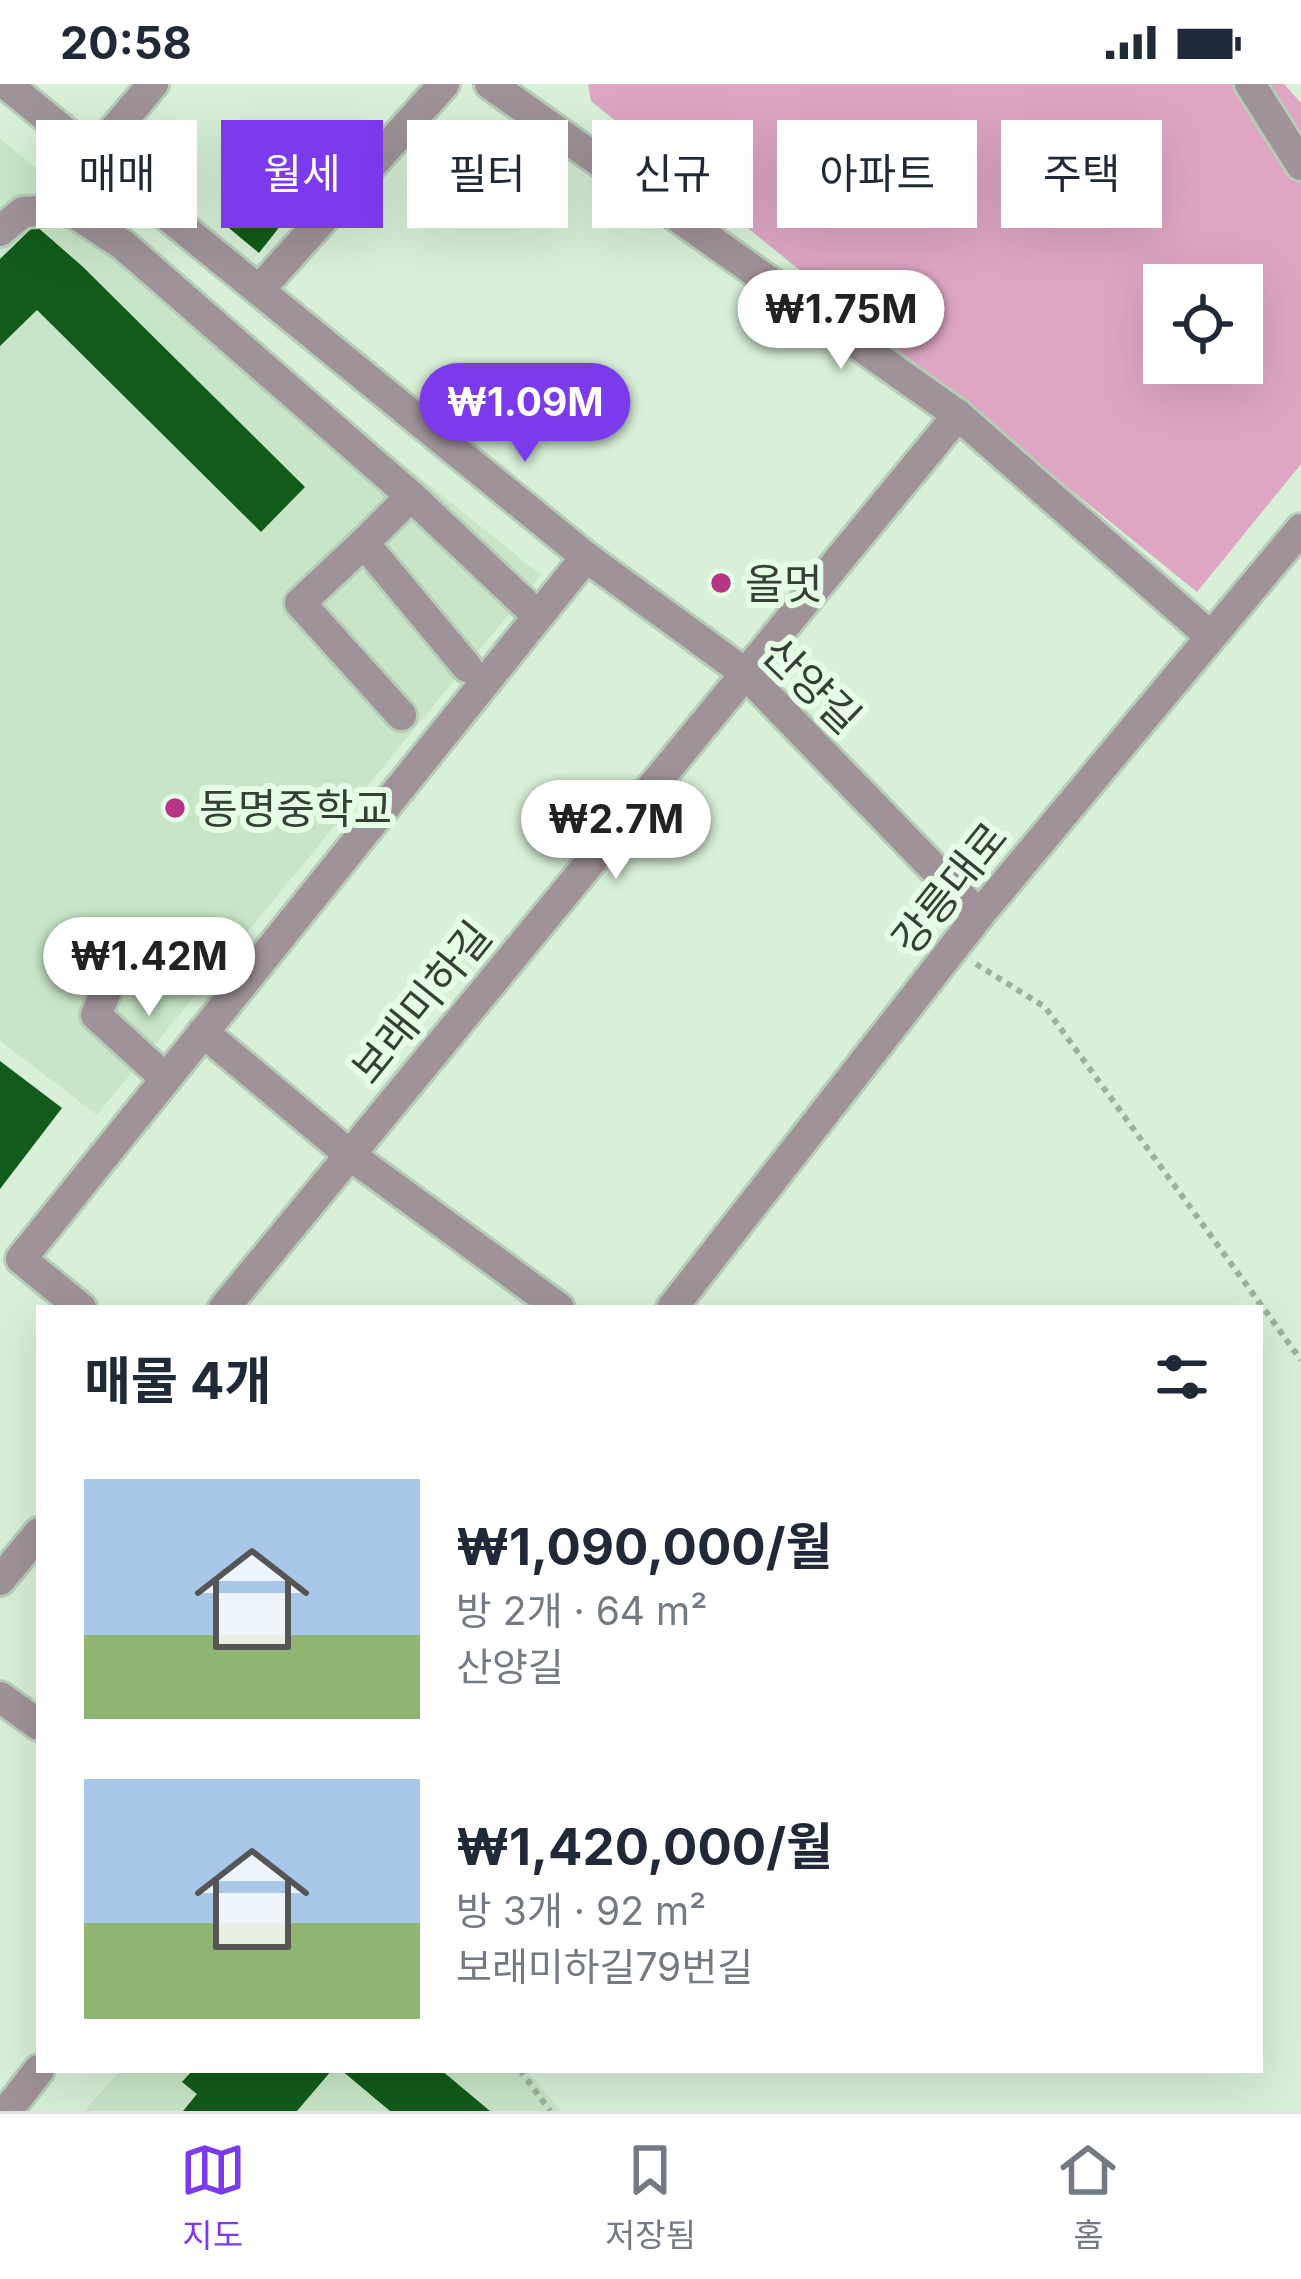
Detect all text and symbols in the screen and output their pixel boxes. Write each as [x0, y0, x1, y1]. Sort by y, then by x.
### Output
text: 20:58 [60, 15, 192, 70]
chip: 매매 [36, 120, 197, 228]
chip: 월세 [221, 120, 383, 228]
chip: 필터 [407, 120, 568, 228]
chip: 신규 [592, 120, 753, 228]
chip: 아파트 [777, 120, 977, 228]
chip: 주택 [1001, 120, 1162, 228]
map controls [1143, 264, 1263, 384]
button: locate [1143, 264, 1263, 384]
pin: ₩1.75M [743, 270, 939, 372]
text: ₩1.75M [765, 285, 917, 332]
pin: ₩1.09M [427, 363, 623, 465]
text: ₩1.09M [446, 378, 604, 425]
place label: 올멋 [745, 558, 822, 609]
marker: 올멋 [708, 570, 734, 596]
street label: 산양길 [753, 626, 871, 744]
pin: ₩2.7M [532, 780, 700, 882]
place label: 동명중학교 [199, 783, 392, 834]
marker: 동명중학교 [162, 795, 188, 821]
text: ₩2.7M [548, 795, 684, 842]
street label: 강릉대로 [881, 812, 1017, 964]
street label: 보래미하길 [340, 911, 502, 1093]
pin: ₩1.42M [51, 917, 247, 1019]
text: ₩1.42M [70, 932, 228, 979]
icon: filters [1149, 1344, 1215, 1410]
text: 매물 4개 [84, 1350, 271, 1411]
text: ₩1,090,000/월 [456, 1516, 832, 1577]
icon: home [180, 1527, 324, 1671]
text: 방 2개 · 64 m² [456, 1587, 707, 1634]
text: 산양길 [456, 1643, 564, 1690]
text: ₩1,420,000/월 [456, 1816, 833, 1877]
icon: home [180, 1827, 324, 1971]
text: 방 3개 · 92 m² [456, 1887, 706, 1934]
text: 보래미하길79번길 [456, 1943, 753, 1990]
tab: 지도 [180, 2137, 246, 2257]
tab: 저장됨 [605, 2137, 696, 2257]
tab: 홈 [1055, 2137, 1121, 2257]

